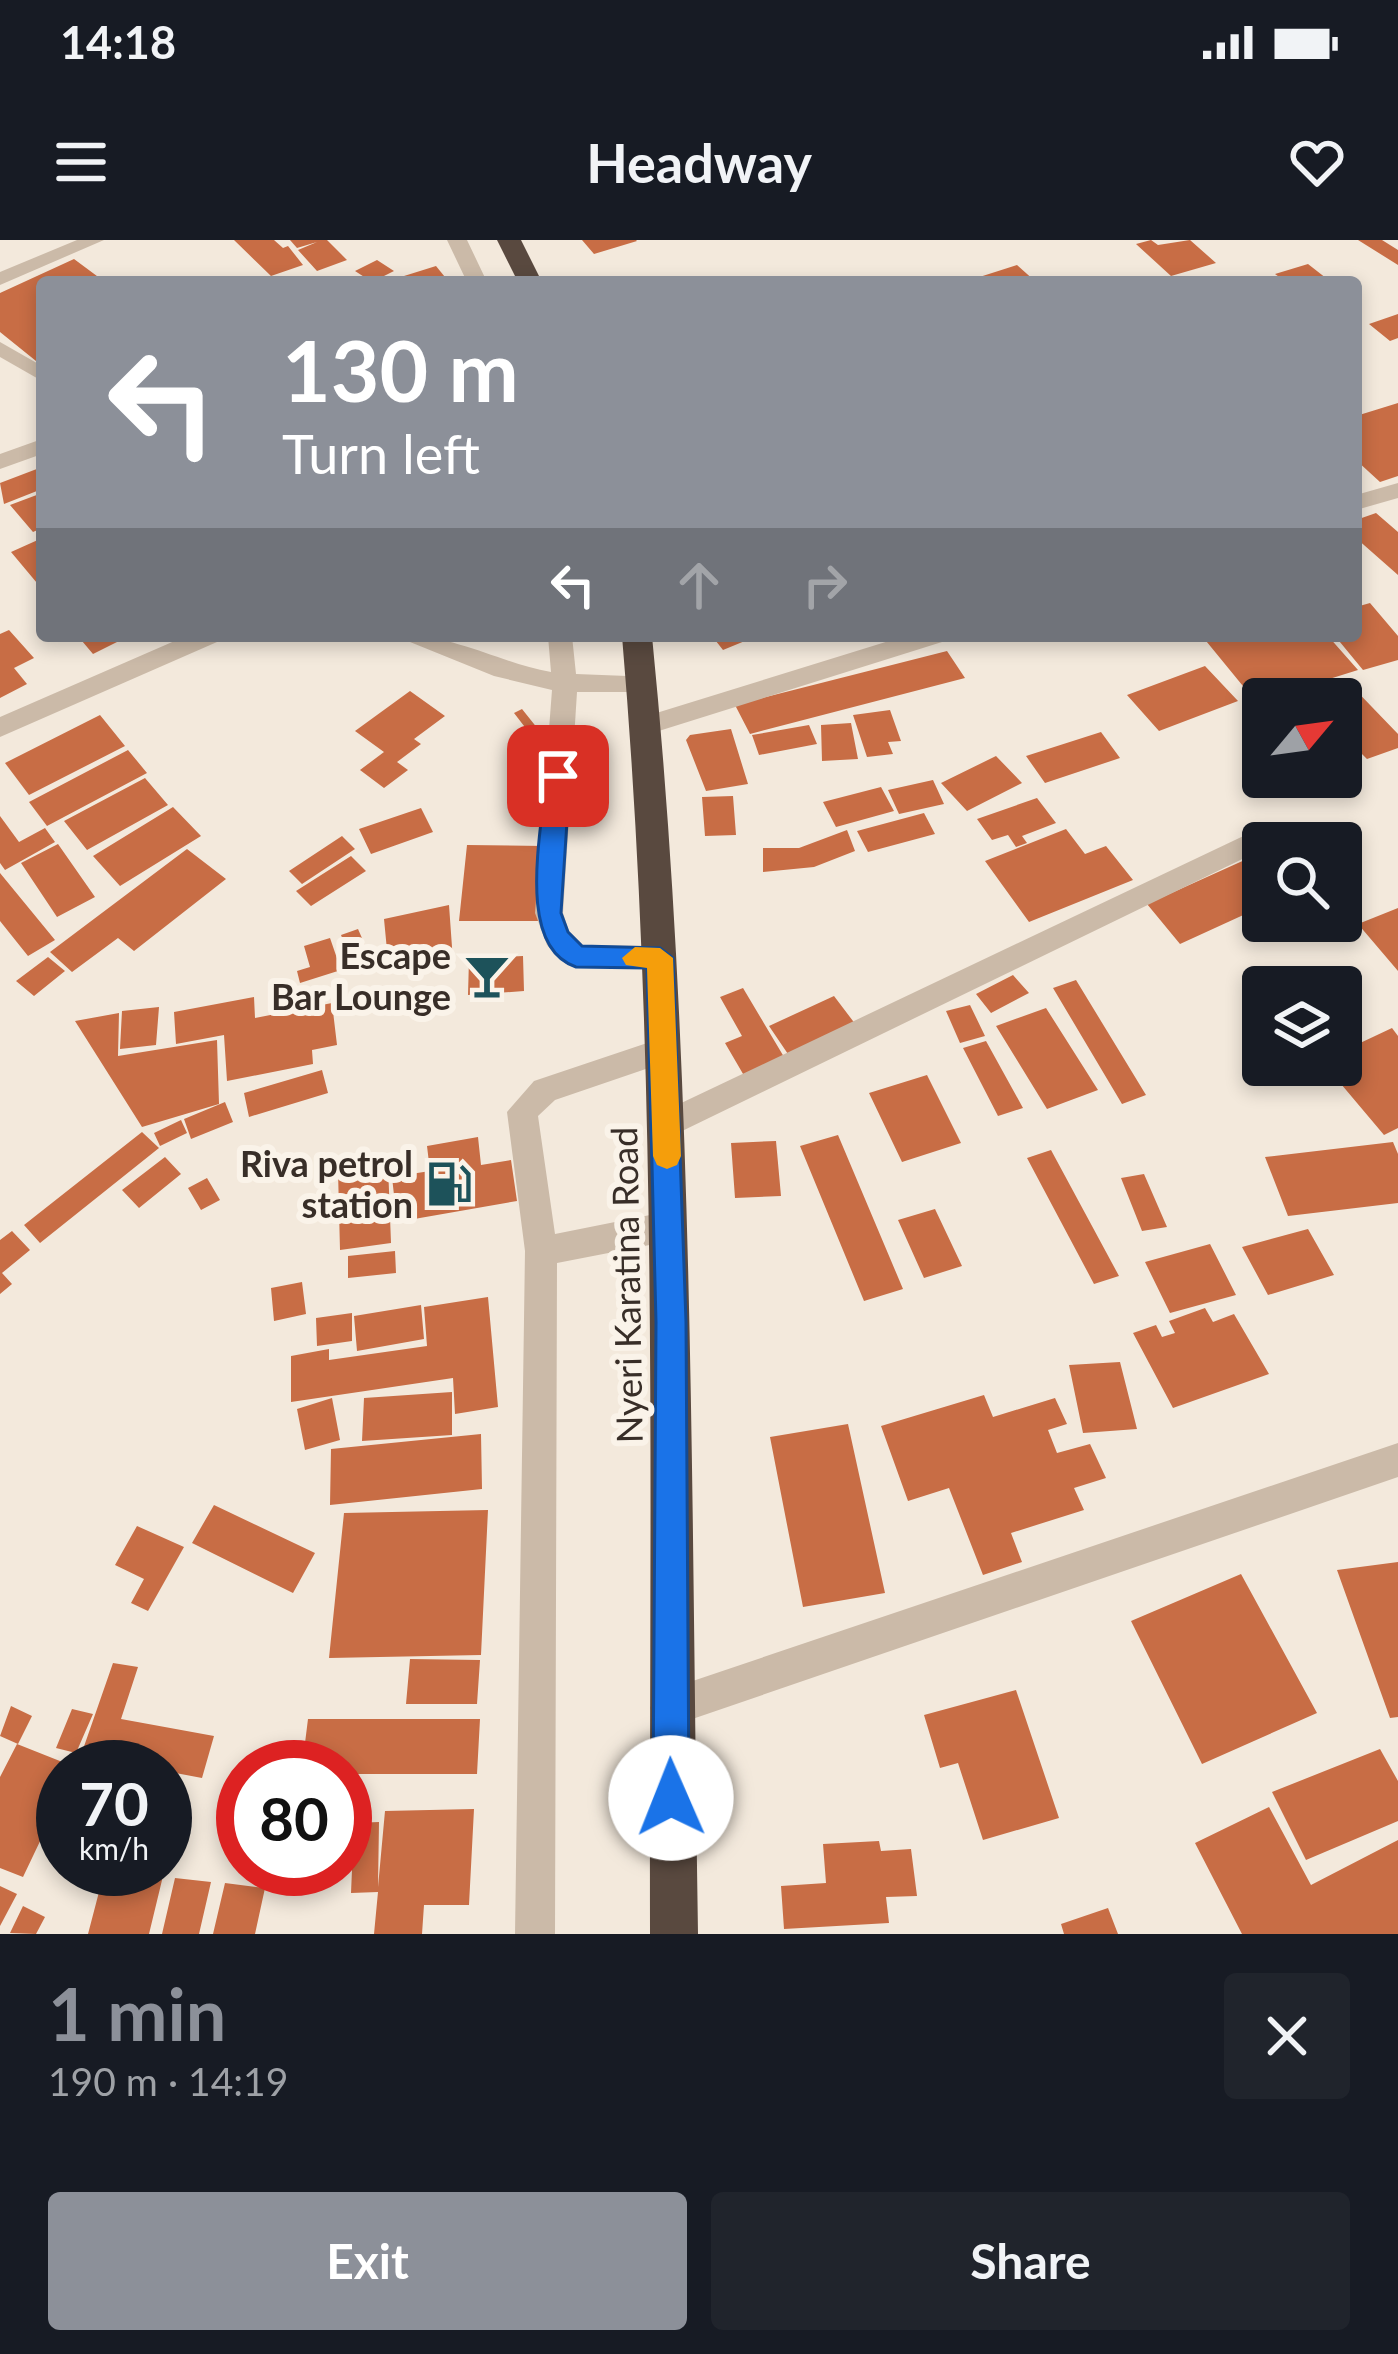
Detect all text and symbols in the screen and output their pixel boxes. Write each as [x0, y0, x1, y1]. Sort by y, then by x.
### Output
text: 14:18 [60, 15, 176, 69]
icon: menu [48, 129, 114, 195]
icon: heart [1284, 129, 1350, 195]
text: Headway [586, 130, 812, 195]
text: 130 m [282, 319, 519, 420]
icon: left [84, 324, 240, 480]
text: Turn left [282, 421, 480, 486]
icon: left [540, 552, 606, 618]
icon: ahead [666, 552, 732, 618]
icon: right [792, 552, 858, 618]
north arrow [1242, 678, 1362, 798]
map controls [1242, 678, 1362, 1086]
pin [507, 725, 609, 827]
icon: arrive [525, 743, 591, 809]
button: search [1242, 822, 1362, 942]
place label: Escape Bar Lounge [271, 933, 451, 1018]
bar icon: Escape Bar Lounge [462, 951, 512, 1001]
button: layers [1242, 966, 1362, 1086]
street label: Nyeri Karatina Road [601, 1126, 651, 1444]
place label: Riva petrol station [240, 1141, 413, 1226]
fuel station icon: Riva petrol station [424, 1159, 474, 1209]
position arrow [608, 1735, 734, 1861]
speed limit sign: 80 [216, 1740, 372, 1896]
text: 70 [79, 1767, 149, 1839]
text: km/h [79, 1830, 149, 1866]
text: 1 min [48, 1970, 226, 2056]
button: close [1224, 1973, 1350, 2099]
text: 190 m · 14:19 [48, 2058, 288, 2104]
button: Exit [48, 2192, 687, 2330]
button: Share [711, 2192, 1350, 2330]

